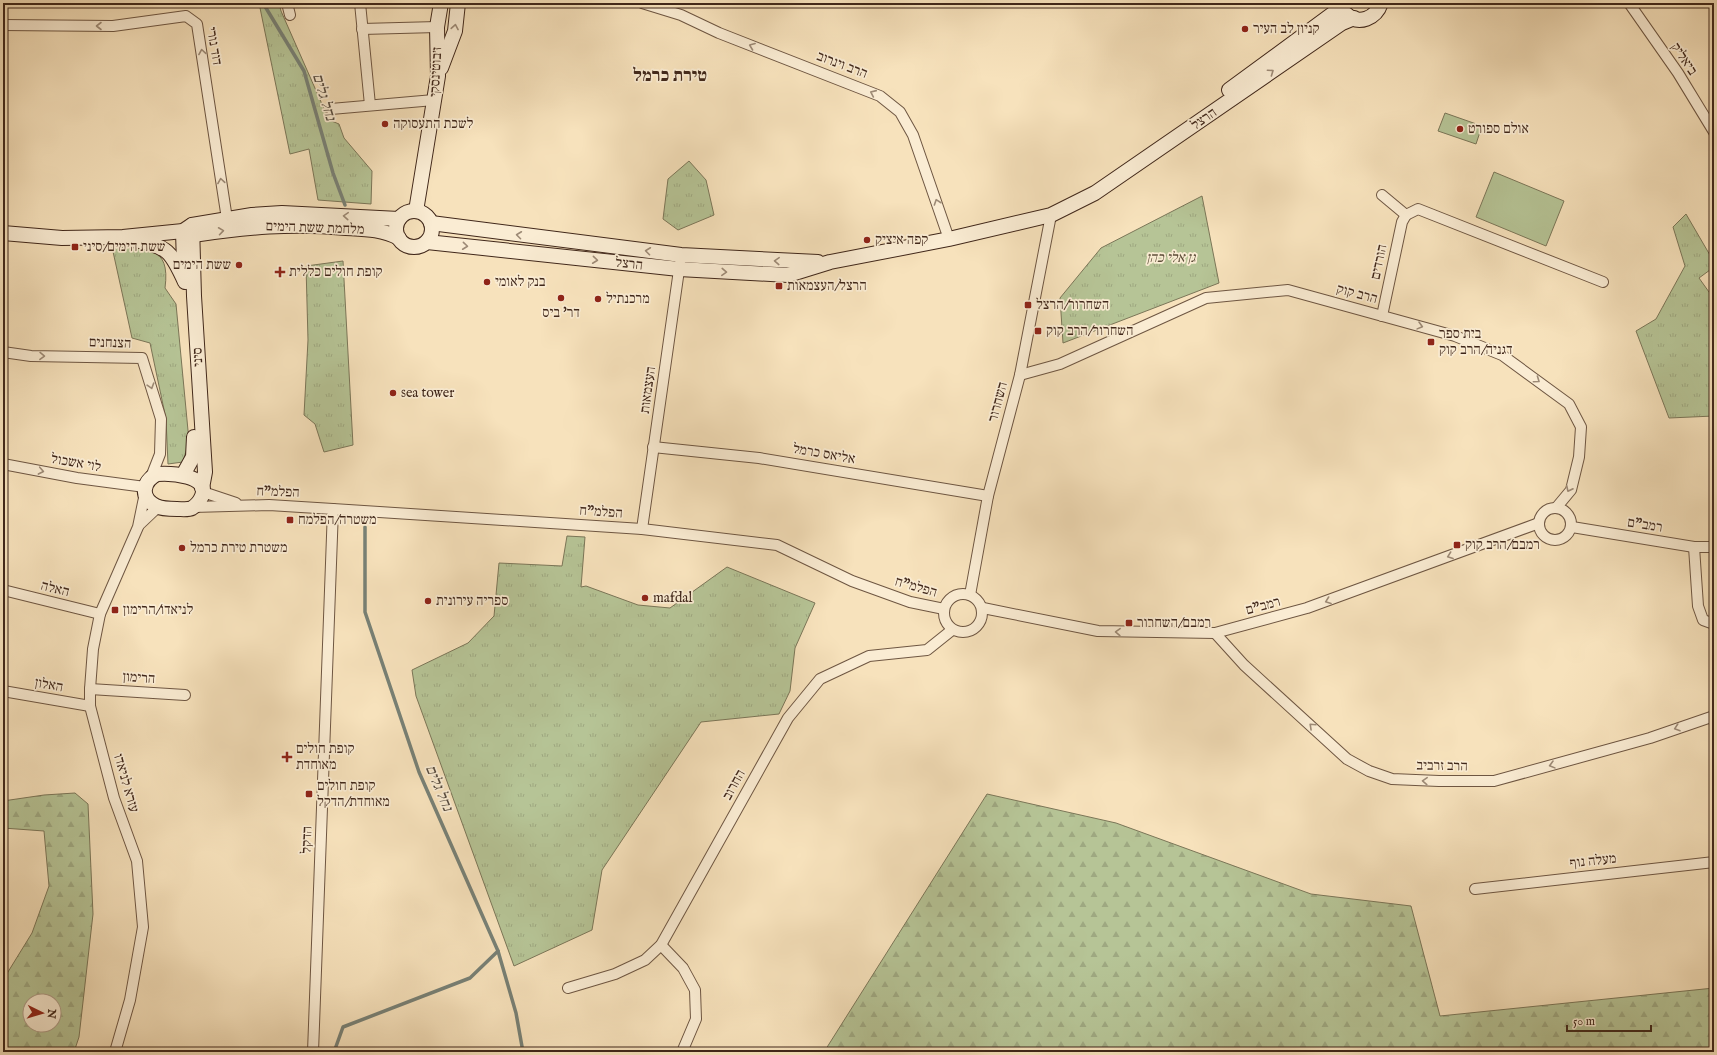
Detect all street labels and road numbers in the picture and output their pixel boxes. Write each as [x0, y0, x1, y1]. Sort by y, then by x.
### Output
street label: דוד נורי [202, 25, 226, 67]
street label: ביאליק [1667, 39, 1702, 79]
street label: ז׳בוטינסקי [426, 46, 446, 98]
street label: הרב וינרוב [814, 47, 870, 83]
street label: הרצל [1188, 104, 1220, 134]
street label: מלחמת ששת הימים [265, 217, 365, 239]
street label: הורדים [1366, 243, 1392, 281]
street label: הרצל [614, 254, 644, 274]
street label: הרב קוק [1334, 280, 1380, 308]
street label: הצנחנים [88, 333, 132, 353]
street label: סיני [189, 347, 207, 367]
street label: העצמאות [636, 365, 660, 415]
street label: השחרור [984, 380, 1012, 424]
street label: אליאס כרמל [791, 440, 857, 468]
street label: לוי אשכול [49, 450, 103, 476]
street label: הפלמ"ח [256, 482, 300, 502]
street label: הפלמ"ח [579, 502, 623, 522]
street label: רמב"ם [1626, 513, 1664, 537]
street label: הפלמ"ח [893, 572, 939, 602]
street label: האלה [39, 577, 71, 601]
street label: רמב"ם [1244, 593, 1282, 619]
street label: הרימון [122, 668, 156, 688]
street label: האלון [33, 674, 65, 696]
street label: עזרא לניאדו [109, 752, 143, 815]
street label: הרב זרביב [1416, 757, 1468, 775]
street label: החרוב [718, 766, 750, 804]
street label: הדקל [298, 826, 316, 854]
street label: מעלה נוף [1569, 850, 1617, 872]

